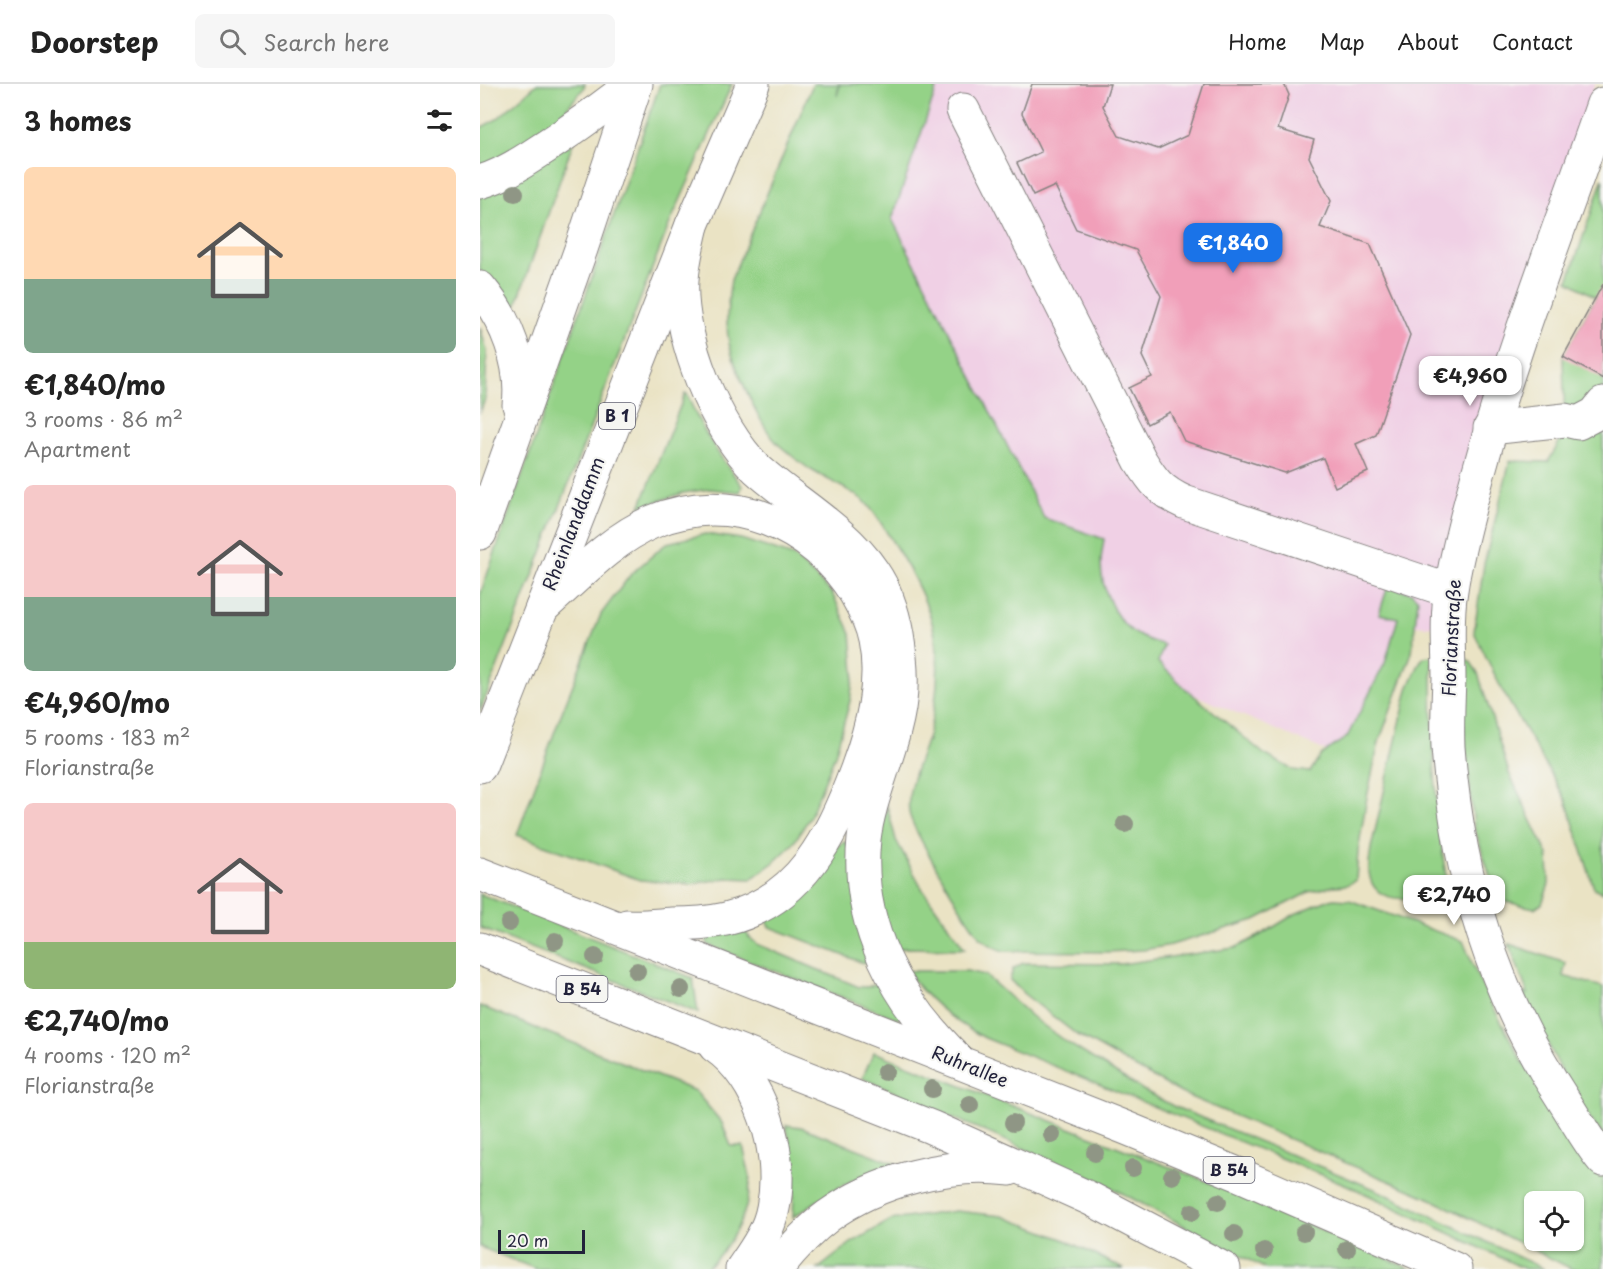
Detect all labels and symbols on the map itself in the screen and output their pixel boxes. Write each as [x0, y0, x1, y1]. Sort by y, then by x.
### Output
pin: €1,840 [1184, 223, 1282, 274]
pin: €4,960 [1421, 356, 1519, 407]
road number: B 1 [599, 403, 635, 429]
street label: Rheinlanddamm [535, 453, 610, 594]
street label: Florianstraße [1434, 579, 1467, 697]
pin: €2,740 [1405, 875, 1503, 926]
road number: B 54 [556, 976, 608, 1002]
street label: Ruhrallee [928, 1038, 1013, 1093]
road number: B 54 [1204, 1157, 1254, 1183]
scale bar [498, 1227, 585, 1254]

